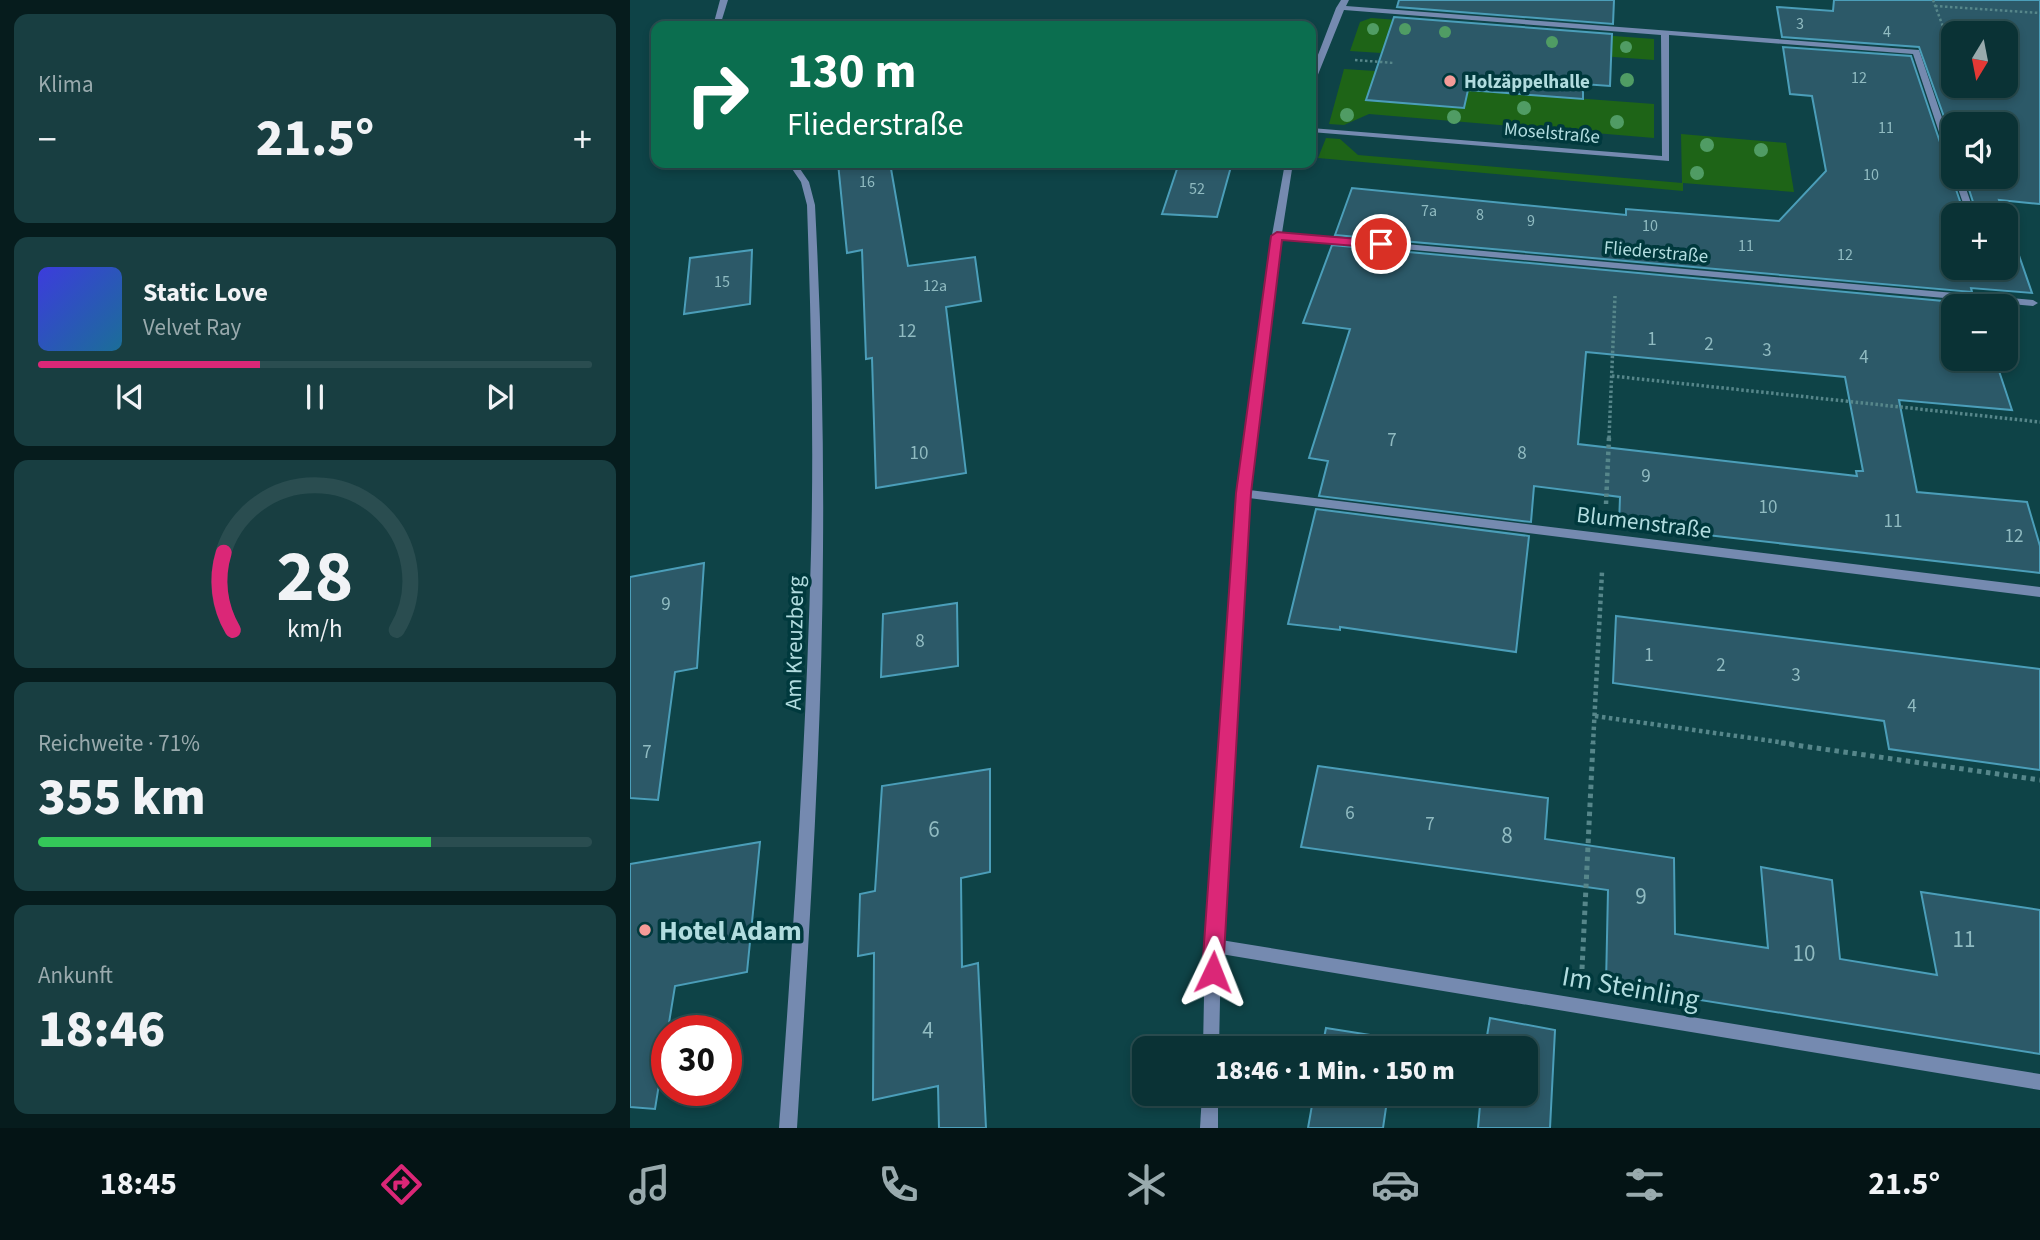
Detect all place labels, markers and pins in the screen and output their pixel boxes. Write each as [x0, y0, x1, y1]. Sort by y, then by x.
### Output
place label: Holzäppelhalle [1464, 69, 1590, 96]
marker: Holzäppelhalle [1442, 73, 1458, 89]
pin [1351, 214, 1411, 274]
place label: Hotel Adam [659, 911, 802, 951]
marker: Hotel Adam [637, 922, 653, 938]

